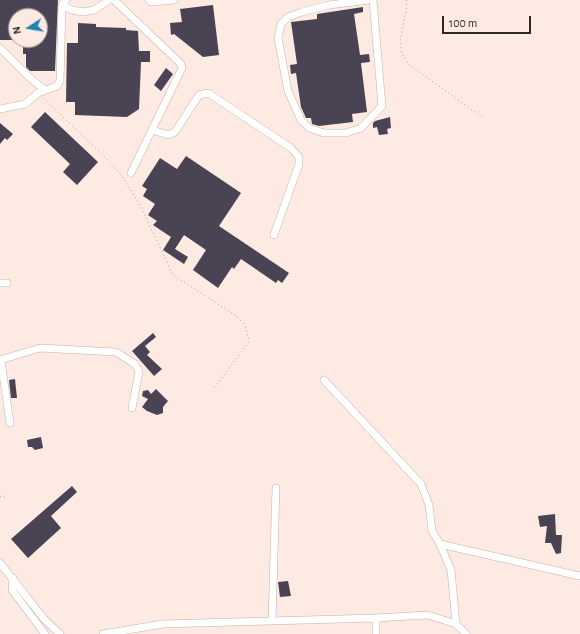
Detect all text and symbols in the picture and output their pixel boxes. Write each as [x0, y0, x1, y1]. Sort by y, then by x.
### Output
north arrow [8, 8, 48, 48]
scale bar [444, 8, 533, 34]
text: 100 m [449, 17, 477, 29]
text: N [11, 26, 23, 35]

